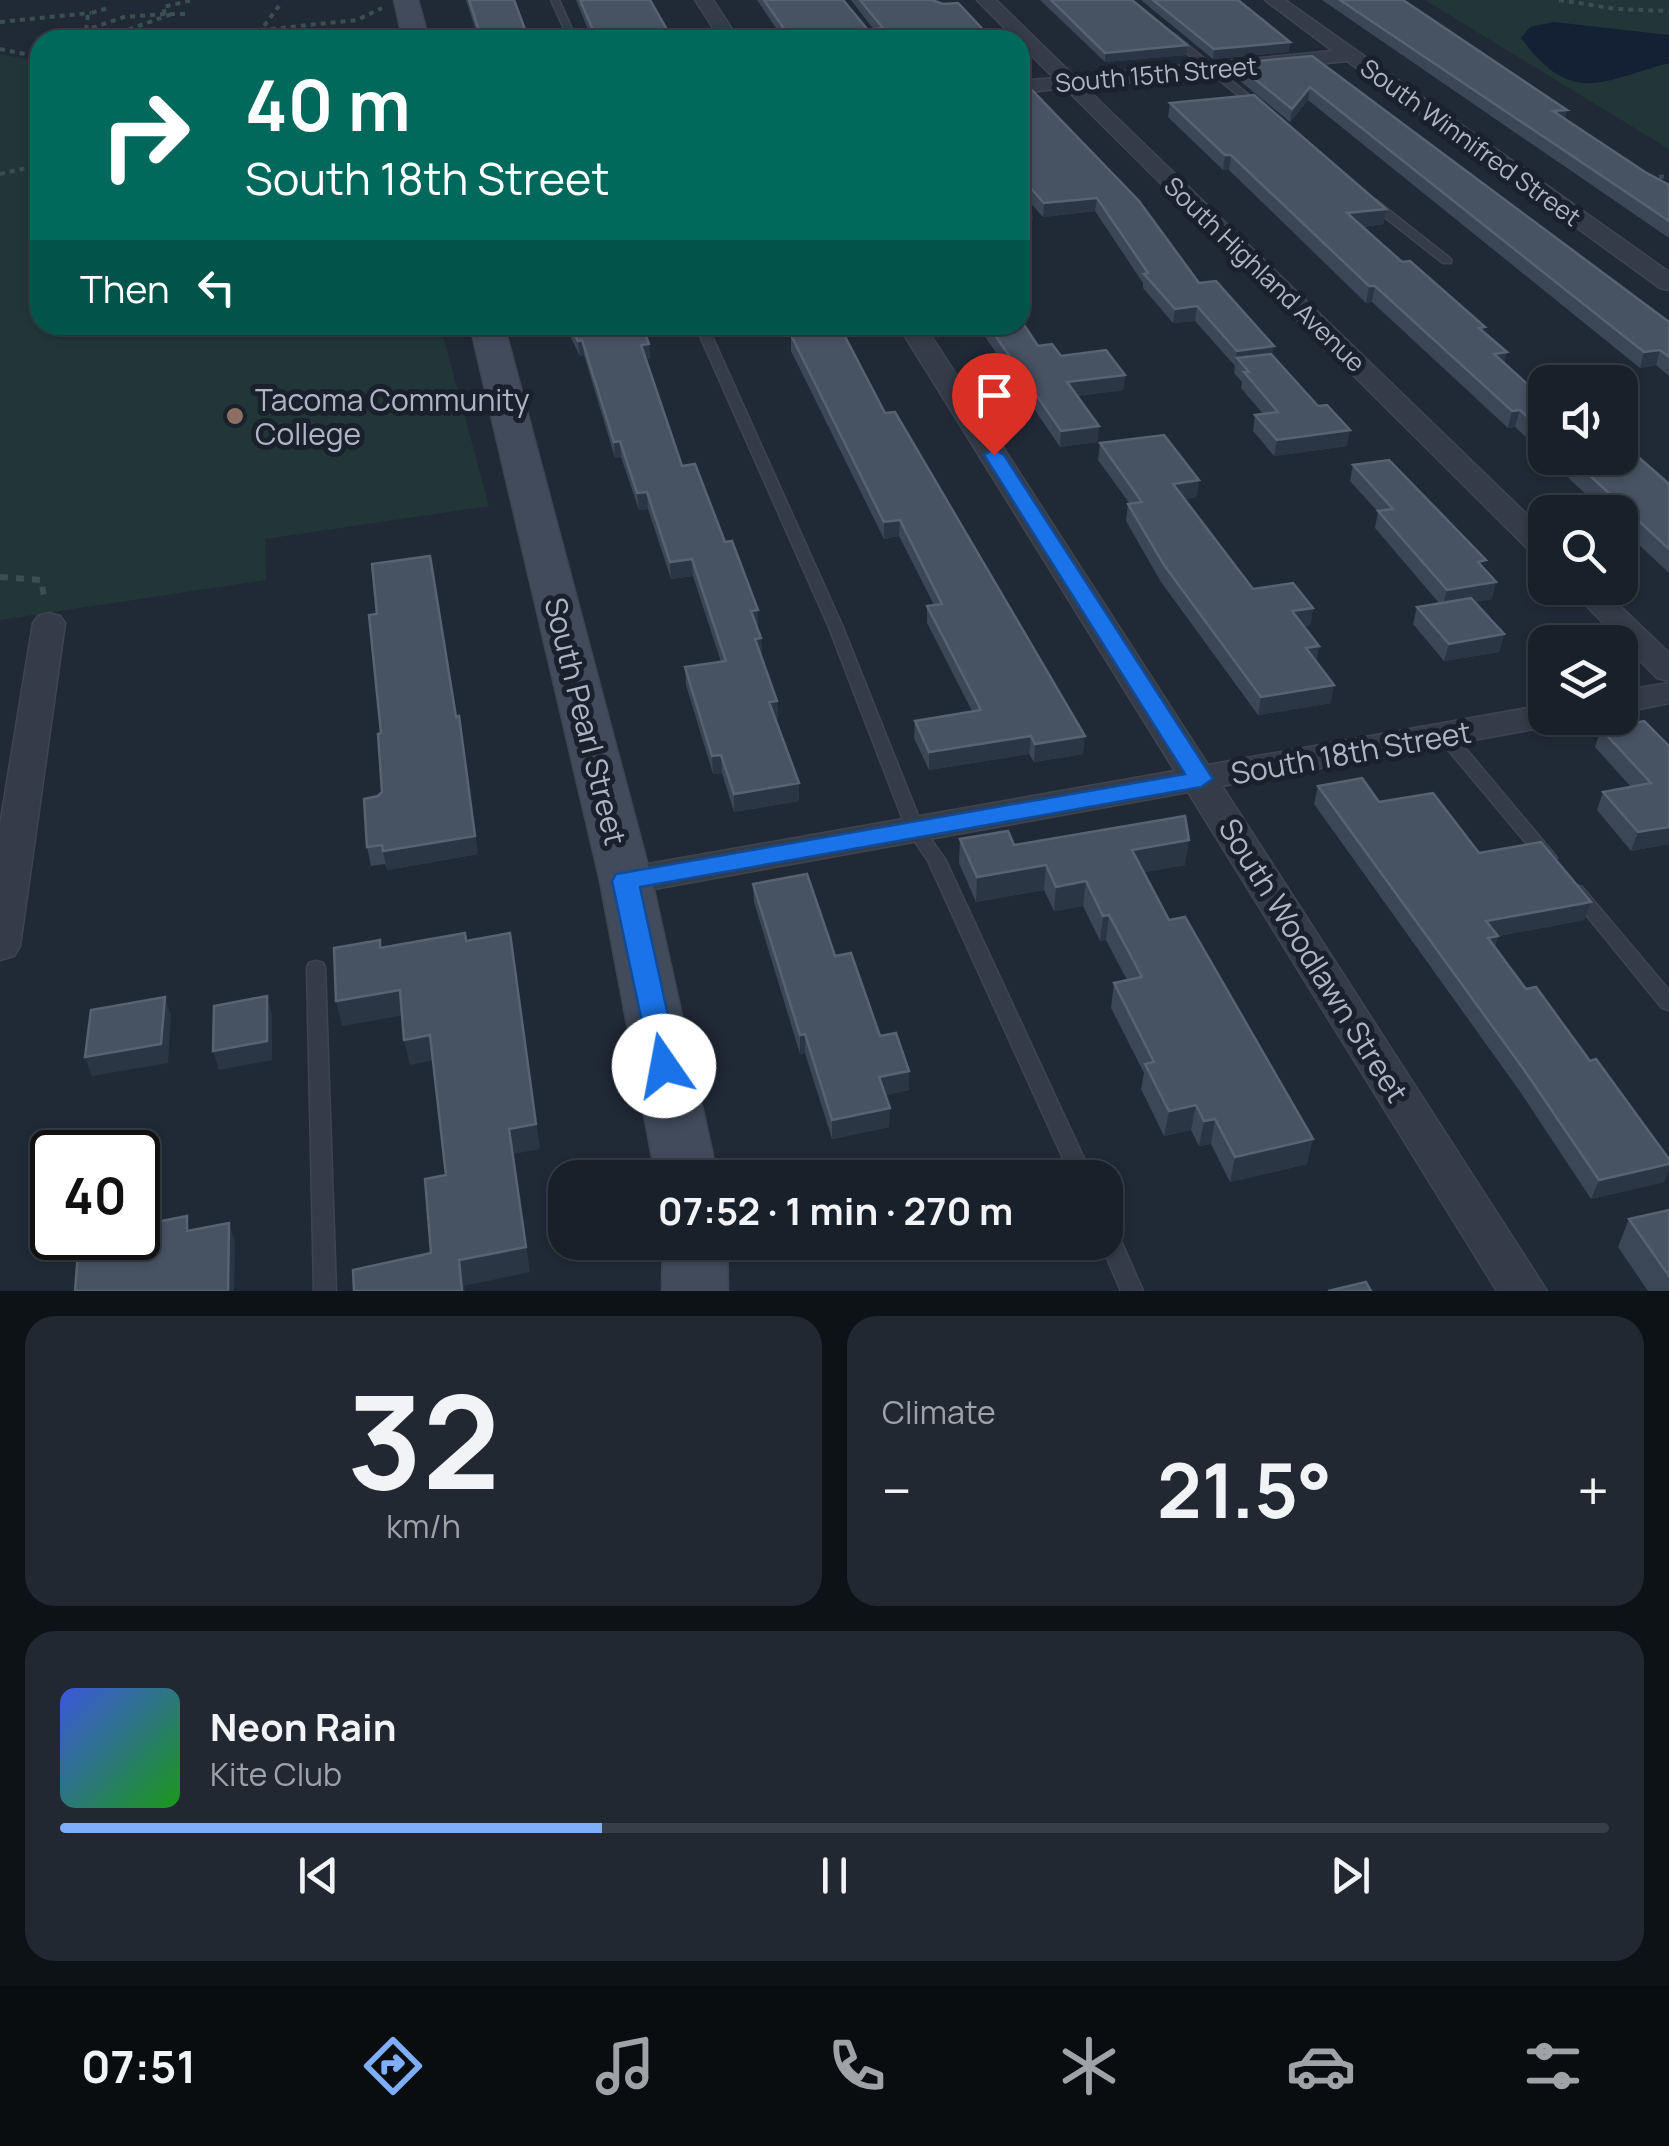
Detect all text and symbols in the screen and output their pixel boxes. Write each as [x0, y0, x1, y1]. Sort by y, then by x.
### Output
street label: South 15th Street [1054, 48, 1258, 100]
street label: South Winnifred Street [1354, 50, 1588, 234]
text: 40 m [245, 56, 411, 152]
icon: right [80, 70, 210, 200]
text: South 18th Street [245, 147, 609, 209]
street label: South Highland Avenue [1157, 169, 1373, 379]
icon: left [189, 260, 244, 315]
text: Then [80, 262, 169, 314]
pin [952, 353, 1037, 456]
map controls [1528, 365, 1638, 735]
button: sound [1528, 365, 1638, 475]
icon: arrive [967, 368, 1022, 423]
place label: Tacoma Community College [255, 379, 530, 454]
marker: Tacoma Community College [224, 405, 246, 427]
button: search [1528, 495, 1638, 605]
street label: South Pearl Street [535, 593, 637, 849]
button: layers [1528, 625, 1638, 735]
street label: South 18th Street [1228, 711, 1474, 793]
street label: South Woodlawn Street [1210, 810, 1418, 1110]
position arrow [612, 1014, 716, 1118]
speed limit sign: 40 [30, 1130, 160, 1260]
text: 07:52 · 1 min · 270 m [658, 1184, 1013, 1236]
text: 32 [347, 1350, 500, 1528]
text: Climate [882, 1390, 996, 1434]
text: 21.5° [1157, 1438, 1332, 1541]
text: − [882, 1452, 912, 1528]
text: + [1577, 1452, 1609, 1528]
text: km/h [386, 1504, 461, 1548]
text: Neon Rain [210, 1700, 396, 1752]
text: Kite Club [210, 1752, 342, 1796]
icon: previous [291, 1848, 346, 1903]
icon: pause [807, 1848, 862, 1903]
icon: next [1323, 1848, 1378, 1903]
icon: directions [358, 2031, 428, 2101]
icon: music [590, 2031, 660, 2101]
icon: phone [822, 2031, 892, 2101]
icon: climate [1054, 2031, 1124, 2101]
icon: car [1286, 2031, 1356, 2101]
icon: filters [1518, 2031, 1588, 2101]
text: 07:51 [81, 2035, 196, 2097]

